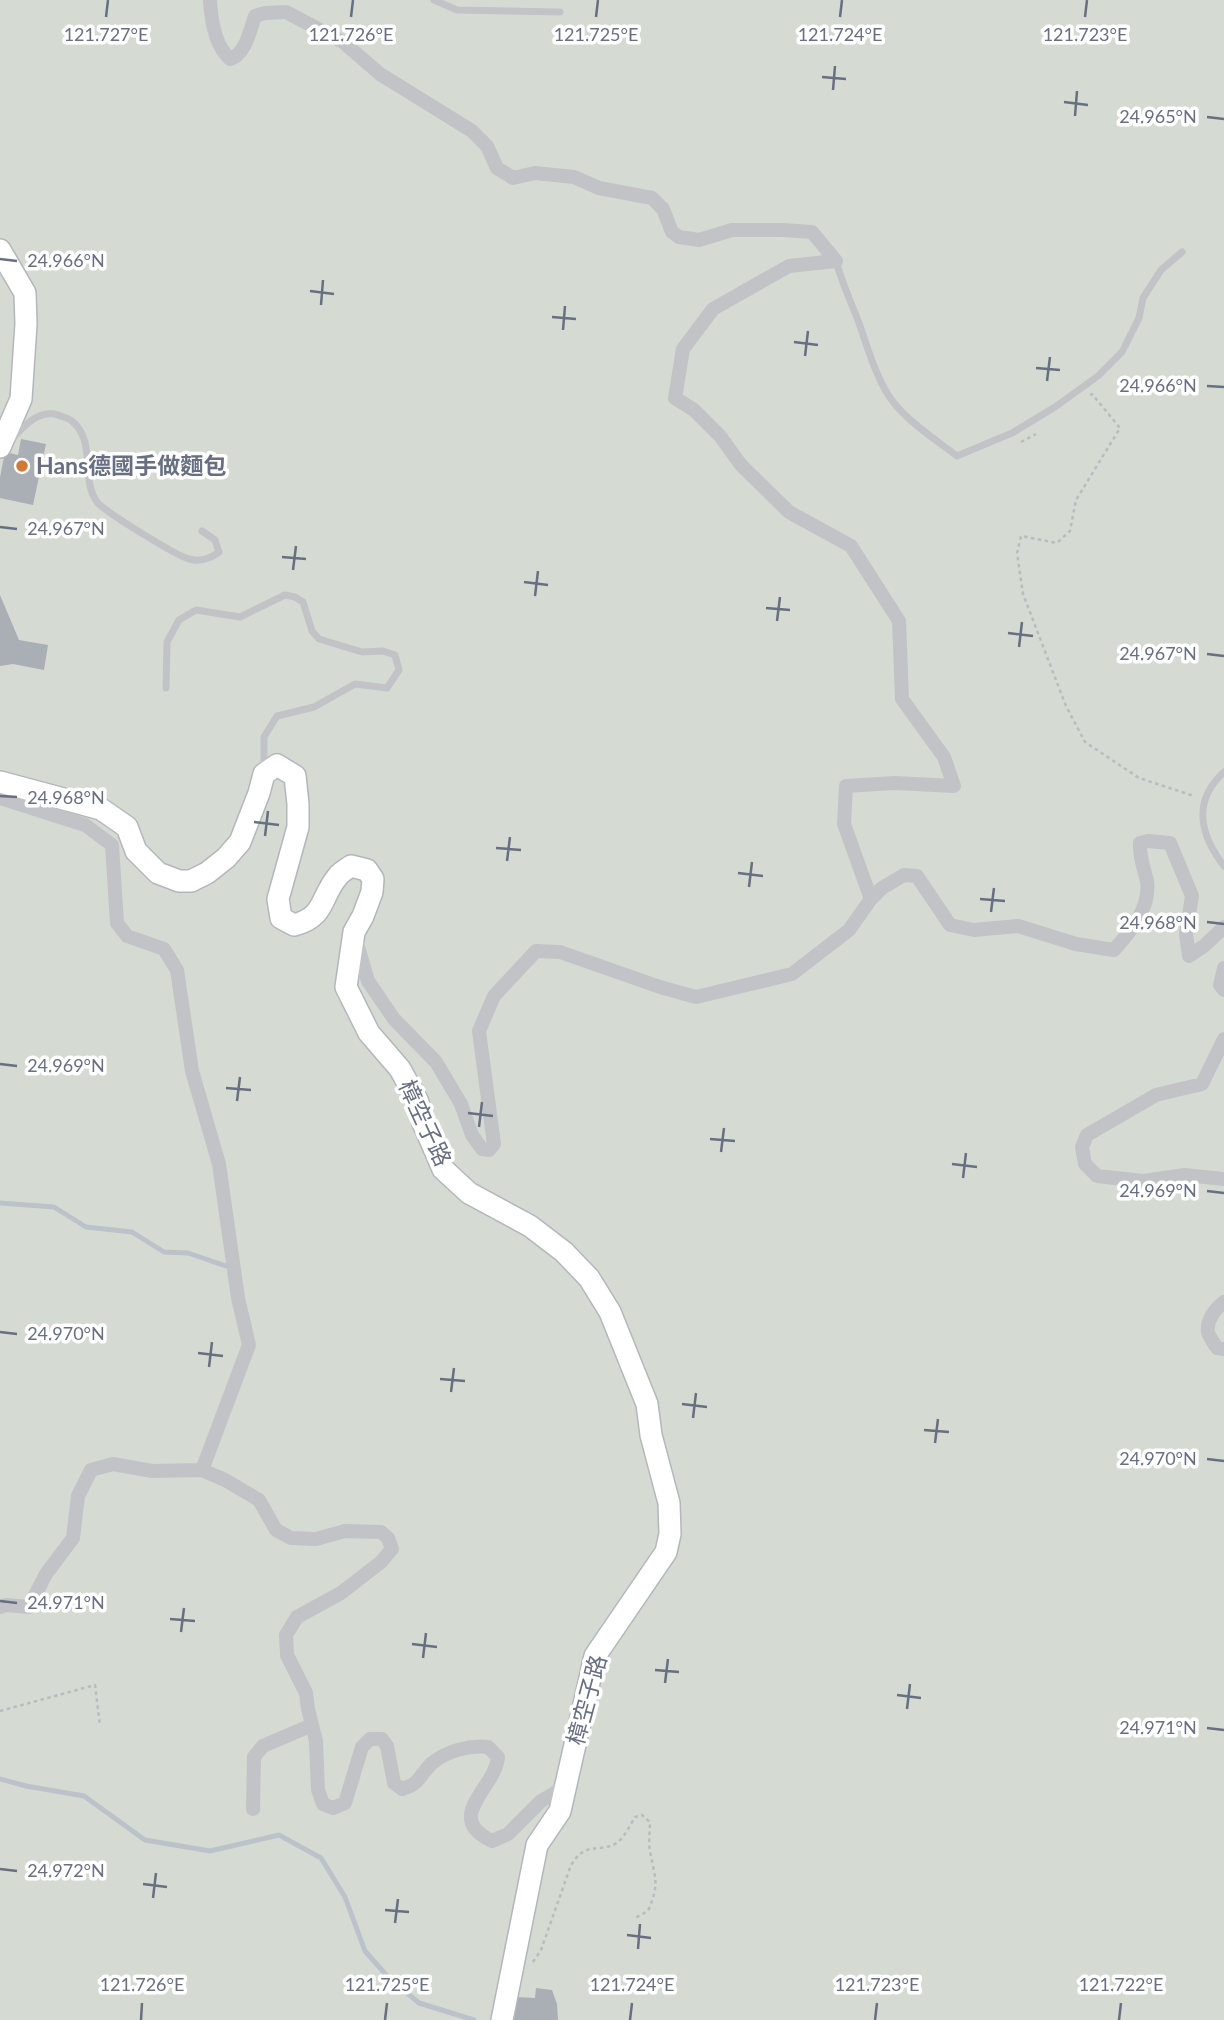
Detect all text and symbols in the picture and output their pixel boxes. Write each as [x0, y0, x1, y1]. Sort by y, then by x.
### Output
text: 121.727°E [64, 23, 148, 45]
text: 121.726°E [309, 23, 393, 45]
text: 121.725°E [554, 23, 638, 45]
text: 121.724°E [798, 23, 882, 45]
text: 121.723°E [1043, 23, 1127, 45]
text: 24.965°N [1119, 105, 1197, 127]
text: 24.966°N [27, 249, 105, 271]
text: 24.966°N [1119, 374, 1197, 396]
place label: Hans德國手做麵包 [36, 451, 226, 479]
marker: Hans德國手做麵包 [14, 458, 30, 474]
text: 24.967°N [27, 517, 105, 539]
text: 24.967°N [1119, 642, 1197, 664]
text: 24.968°N [27, 786, 105, 808]
text: 24.968°N [1119, 911, 1197, 933]
text: 24.969°N [27, 1054, 105, 1076]
street label: 樟空子路 [394, 1075, 458, 1170]
text: 24.969°N [1119, 1179, 1197, 1201]
text: 24.970°N [27, 1322, 105, 1344]
text: 24.970°N [1119, 1447, 1197, 1469]
text: 24.971°N [27, 1591, 105, 1613]
street label: 樟空子路 [561, 1652, 611, 1748]
text: 24.971°N [1119, 1716, 1197, 1738]
text: 24.972°N [27, 1859, 105, 1881]
text: 121.726°E [100, 1973, 184, 1995]
text: 121.725°E [345, 1973, 429, 1995]
text: 121.724°E [590, 1973, 674, 1995]
text: 121.723°E [835, 1973, 919, 1995]
text: 121.722°E [1079, 1973, 1163, 1995]

